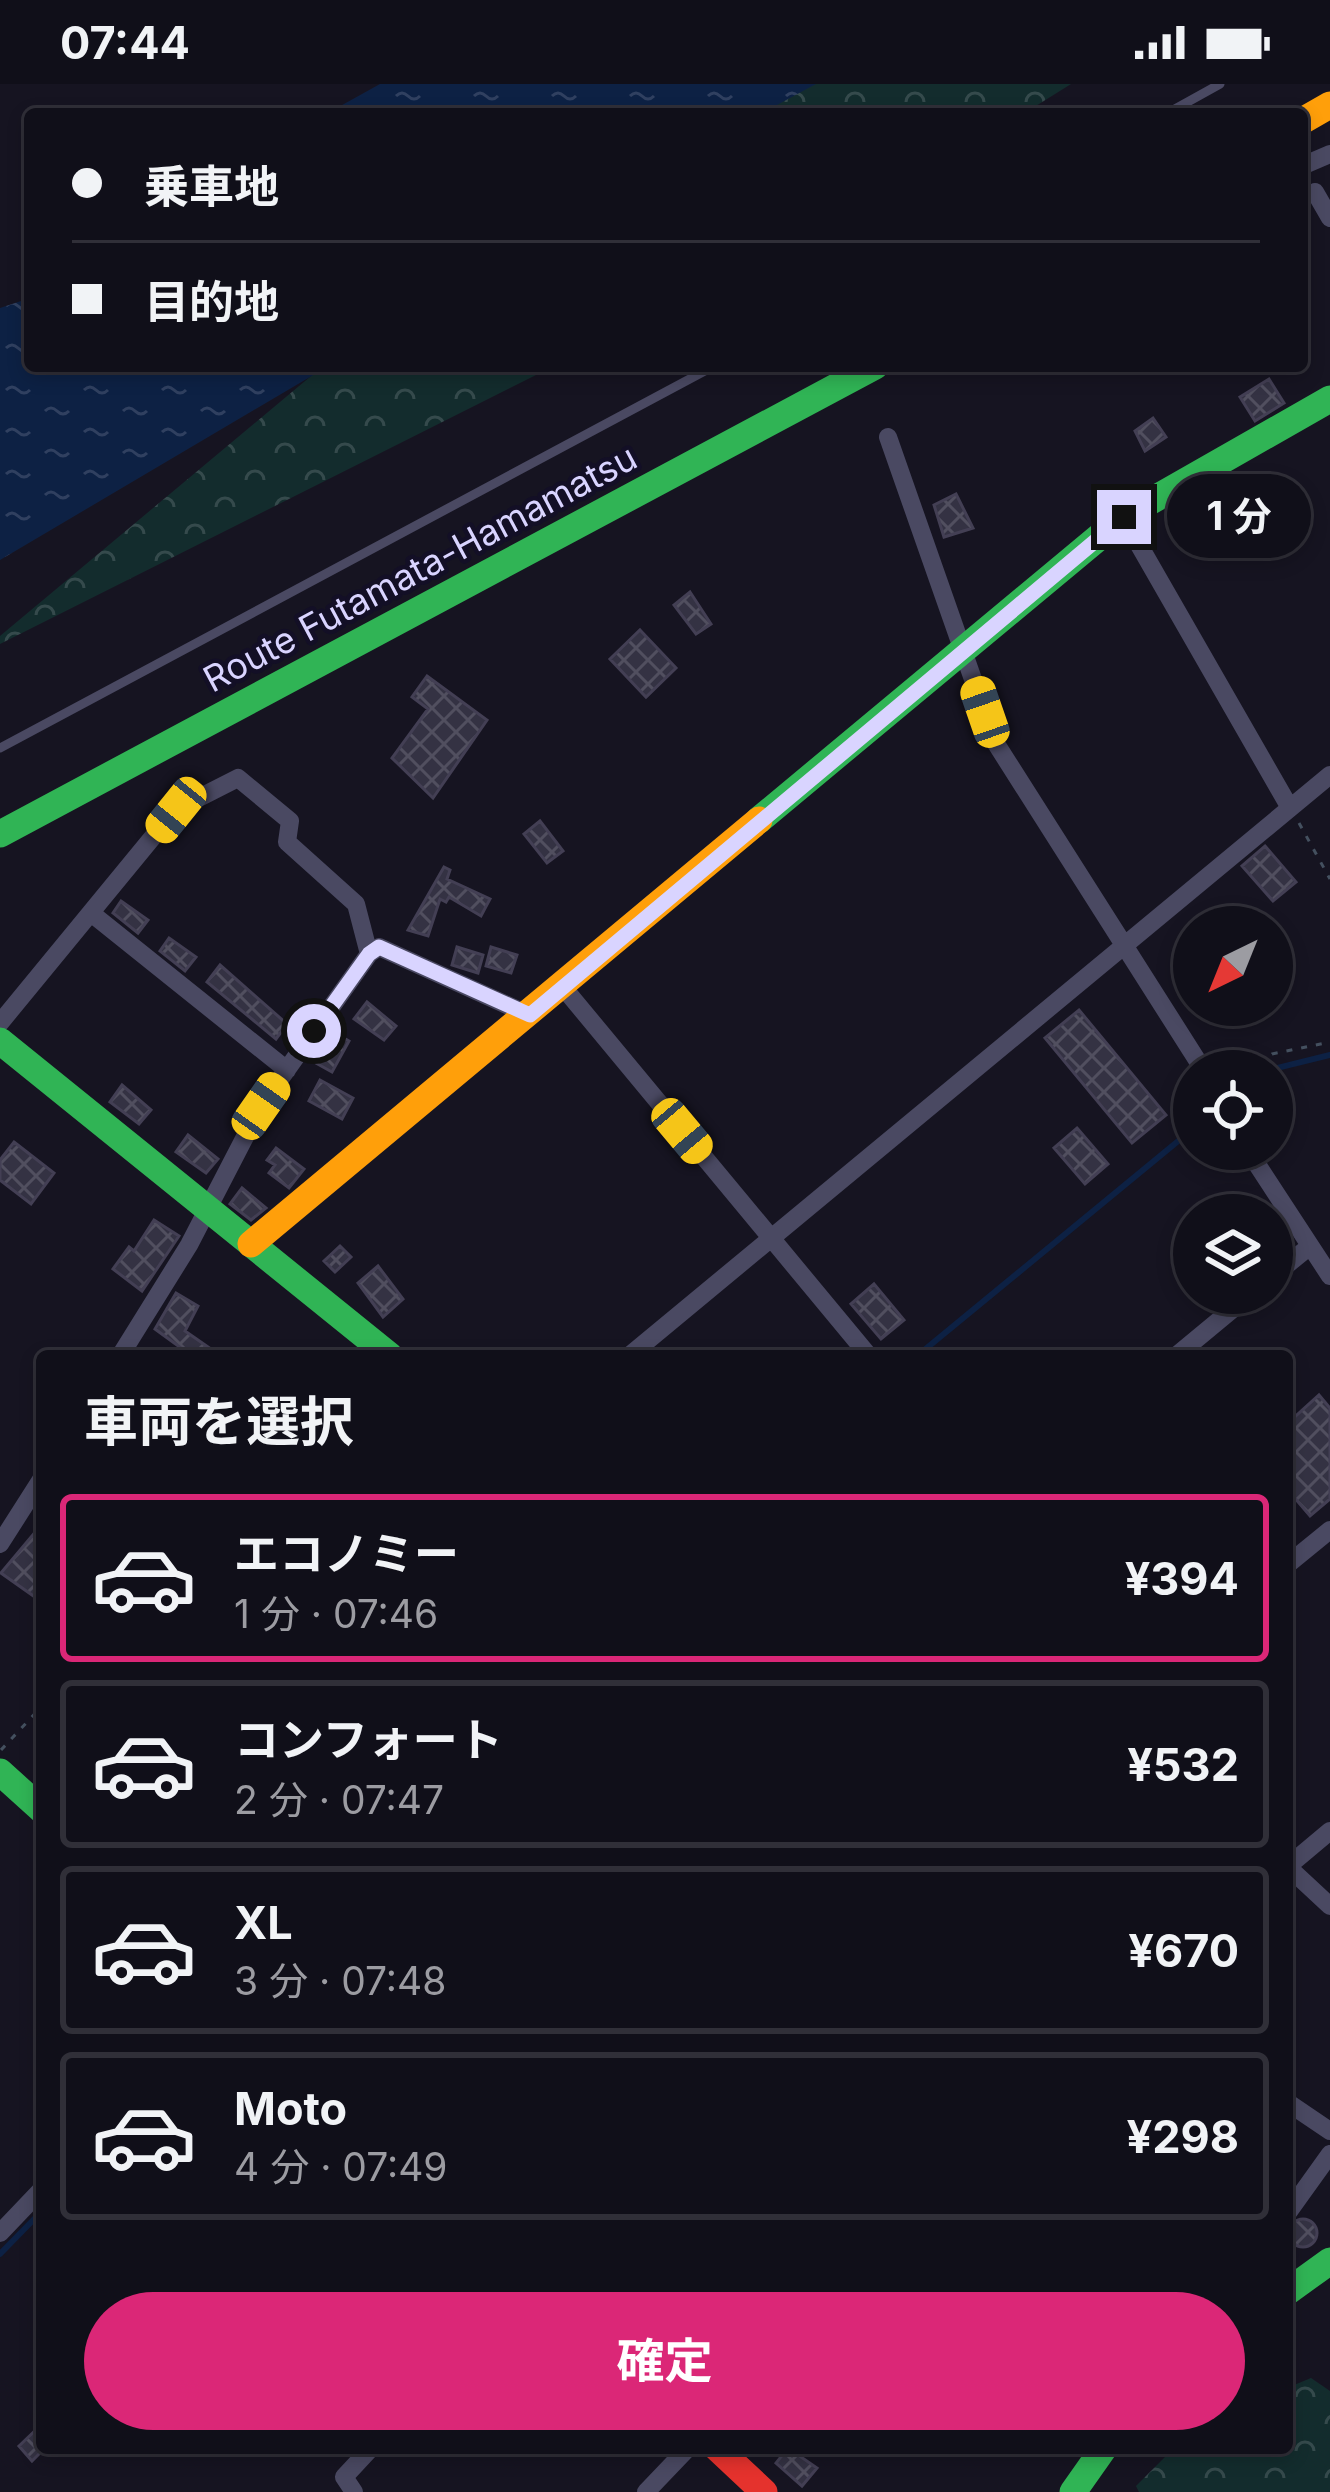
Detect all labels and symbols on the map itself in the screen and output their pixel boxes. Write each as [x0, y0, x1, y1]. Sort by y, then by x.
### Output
street label: Route Futamata-Hamamatsu [196, 435, 644, 701]
callout: 1 分 [1166, 475, 1310, 559]
route end [1097, 490, 1151, 544]
car [956, 672, 1014, 752]
car [139, 771, 213, 849]
north arrow [1173, 906, 1293, 1026]
route start [287, 1004, 341, 1058]
car [226, 1066, 296, 1146]
car [645, 1092, 719, 1170]

